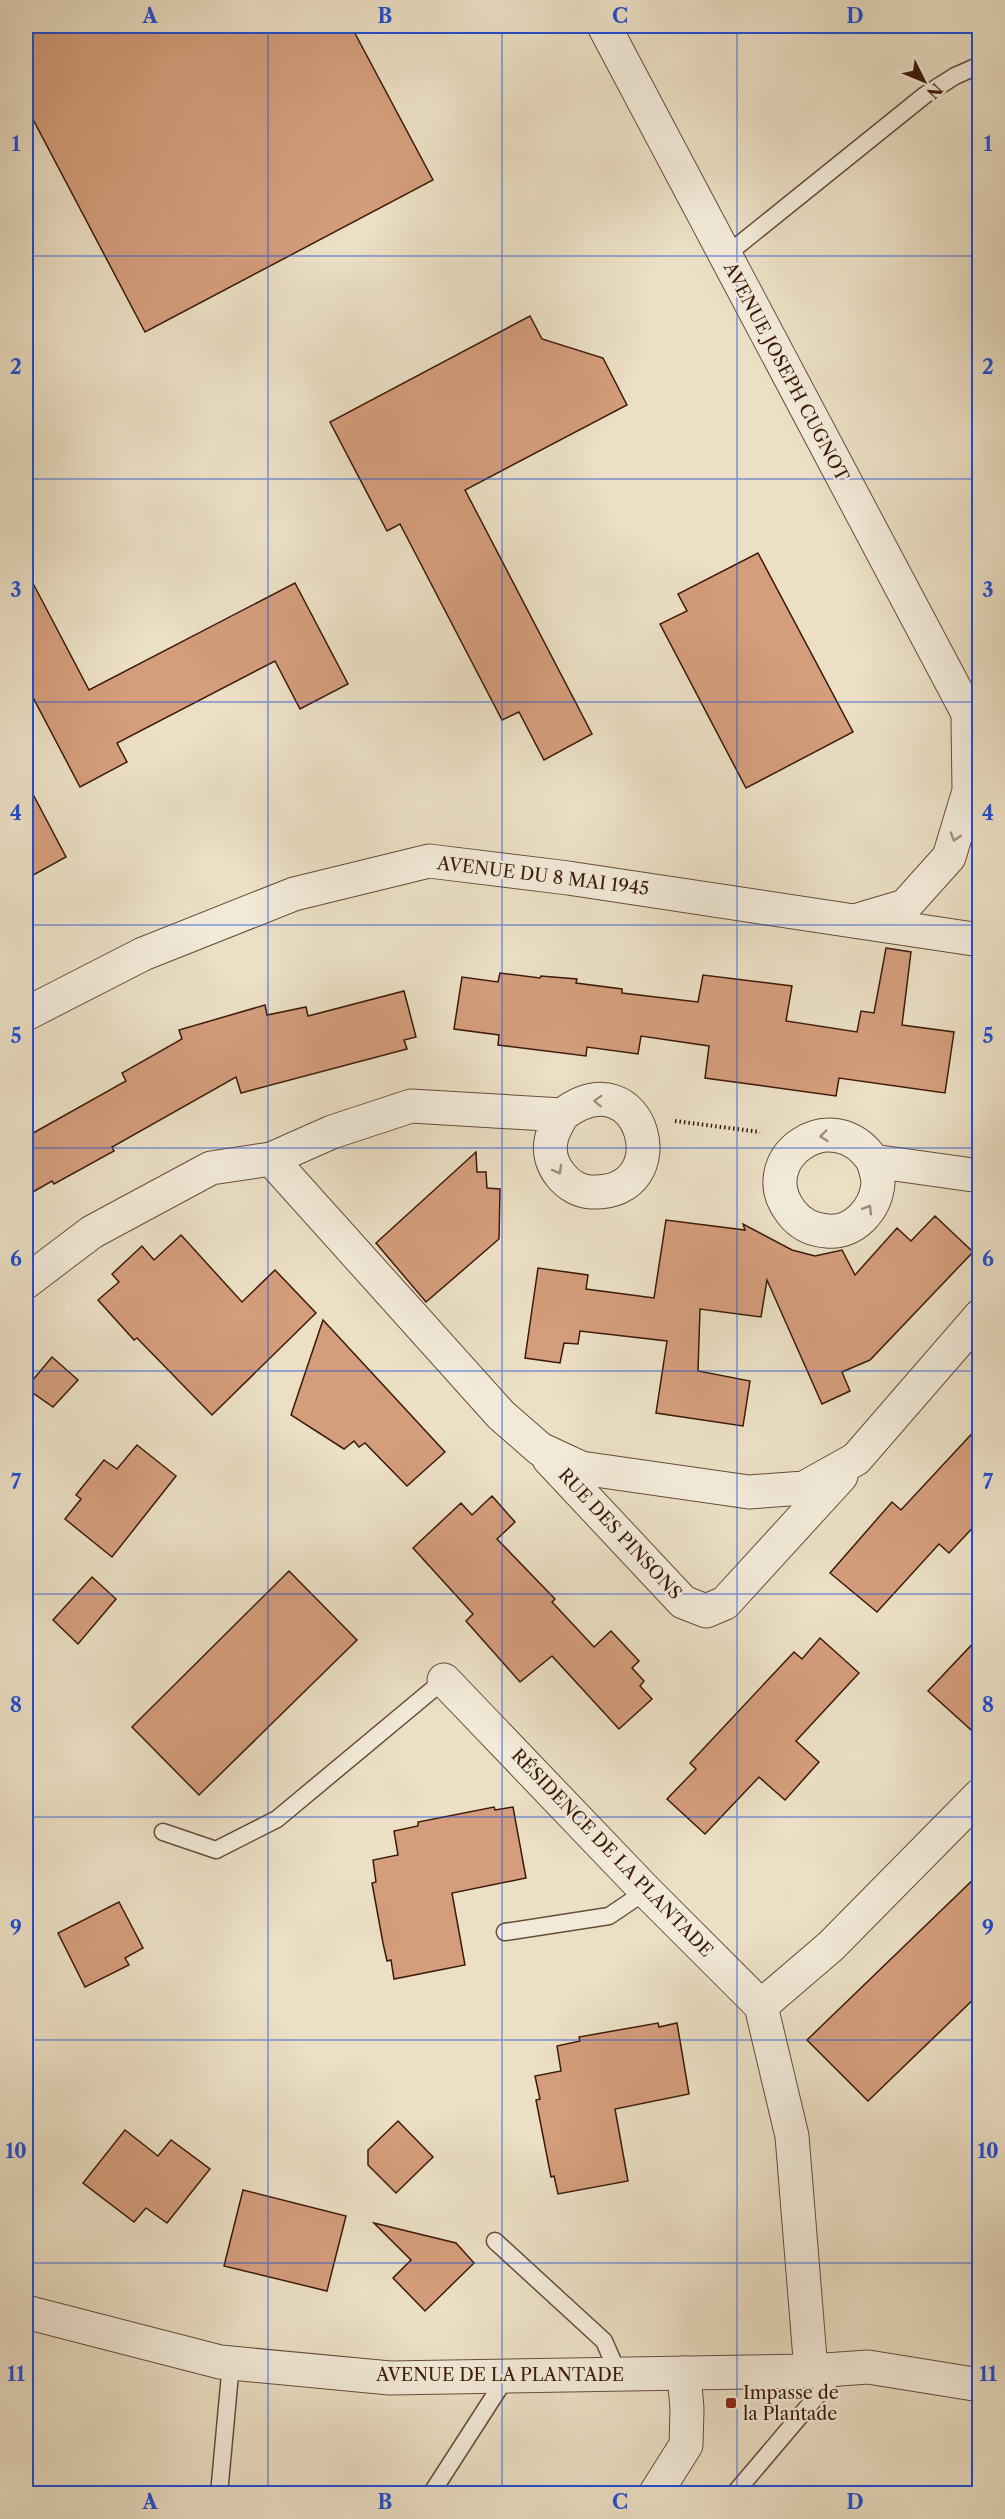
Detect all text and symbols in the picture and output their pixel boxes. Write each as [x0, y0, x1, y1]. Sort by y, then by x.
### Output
text: A [141, 4, 158, 28]
text: B [378, 4, 393, 28]
text: C [612, 4, 628, 28]
text: D [846, 4, 864, 28]
north arrow [894, 51, 954, 111]
text: N [923, 79, 947, 103]
text: 1 [12, 132, 21, 156]
text: 1 [984, 132, 993, 156]
street label: AVENUE JOSEPH CUGNOT [718, 258, 853, 486]
text: 2 [10, 355, 22, 379]
text: 2 [982, 355, 994, 379]
text: 3 [10, 578, 22, 602]
text: 3 [982, 578, 994, 602]
text: 4 [10, 801, 22, 825]
text: 4 [982, 801, 994, 825]
one-way arrow [950, 831, 962, 842]
street label: AVENUE DU 8 MAI 1945 [435, 852, 650, 900]
text: 5 [10, 1024, 22, 1048]
text: 5 [982, 1024, 994, 1048]
one-way arrow [593, 1095, 602, 1108]
one-way arrow [820, 1129, 829, 1142]
one-way arrow [551, 1164, 562, 1174]
one-way arrow [861, 1205, 872, 1216]
text: 6 [10, 1247, 22, 1271]
text: 6 [982, 1247, 994, 1271]
street label: RUE DES PINSONS [554, 1464, 686, 1604]
text: 7 [11, 1470, 22, 1494]
text: 7 [983, 1470, 994, 1494]
text: 8 [10, 1693, 22, 1717]
text: 8 [982, 1693, 994, 1717]
street label: RÉSIDENCE DE LA PLANTADE [507, 1744, 718, 1962]
text: 9 [10, 1916, 22, 1940]
text: 9 [982, 1916, 994, 1940]
text: 10 [5, 2139, 27, 2163]
text: 10 [977, 2139, 999, 2163]
text: 11 [7, 2362, 25, 2386]
text: 11 [979, 2362, 997, 2386]
street label: AVENUE DE LA PLANTADE [375, 2364, 624, 2386]
place label: Impasse de la Plantade [743, 2382, 839, 2425]
marker: Impasse de la Plantade [724, 2396, 738, 2410]
text: A [141, 2490, 158, 2514]
text: B [378, 2490, 393, 2514]
text: C [612, 2490, 628, 2514]
text: D [846, 2490, 864, 2514]

